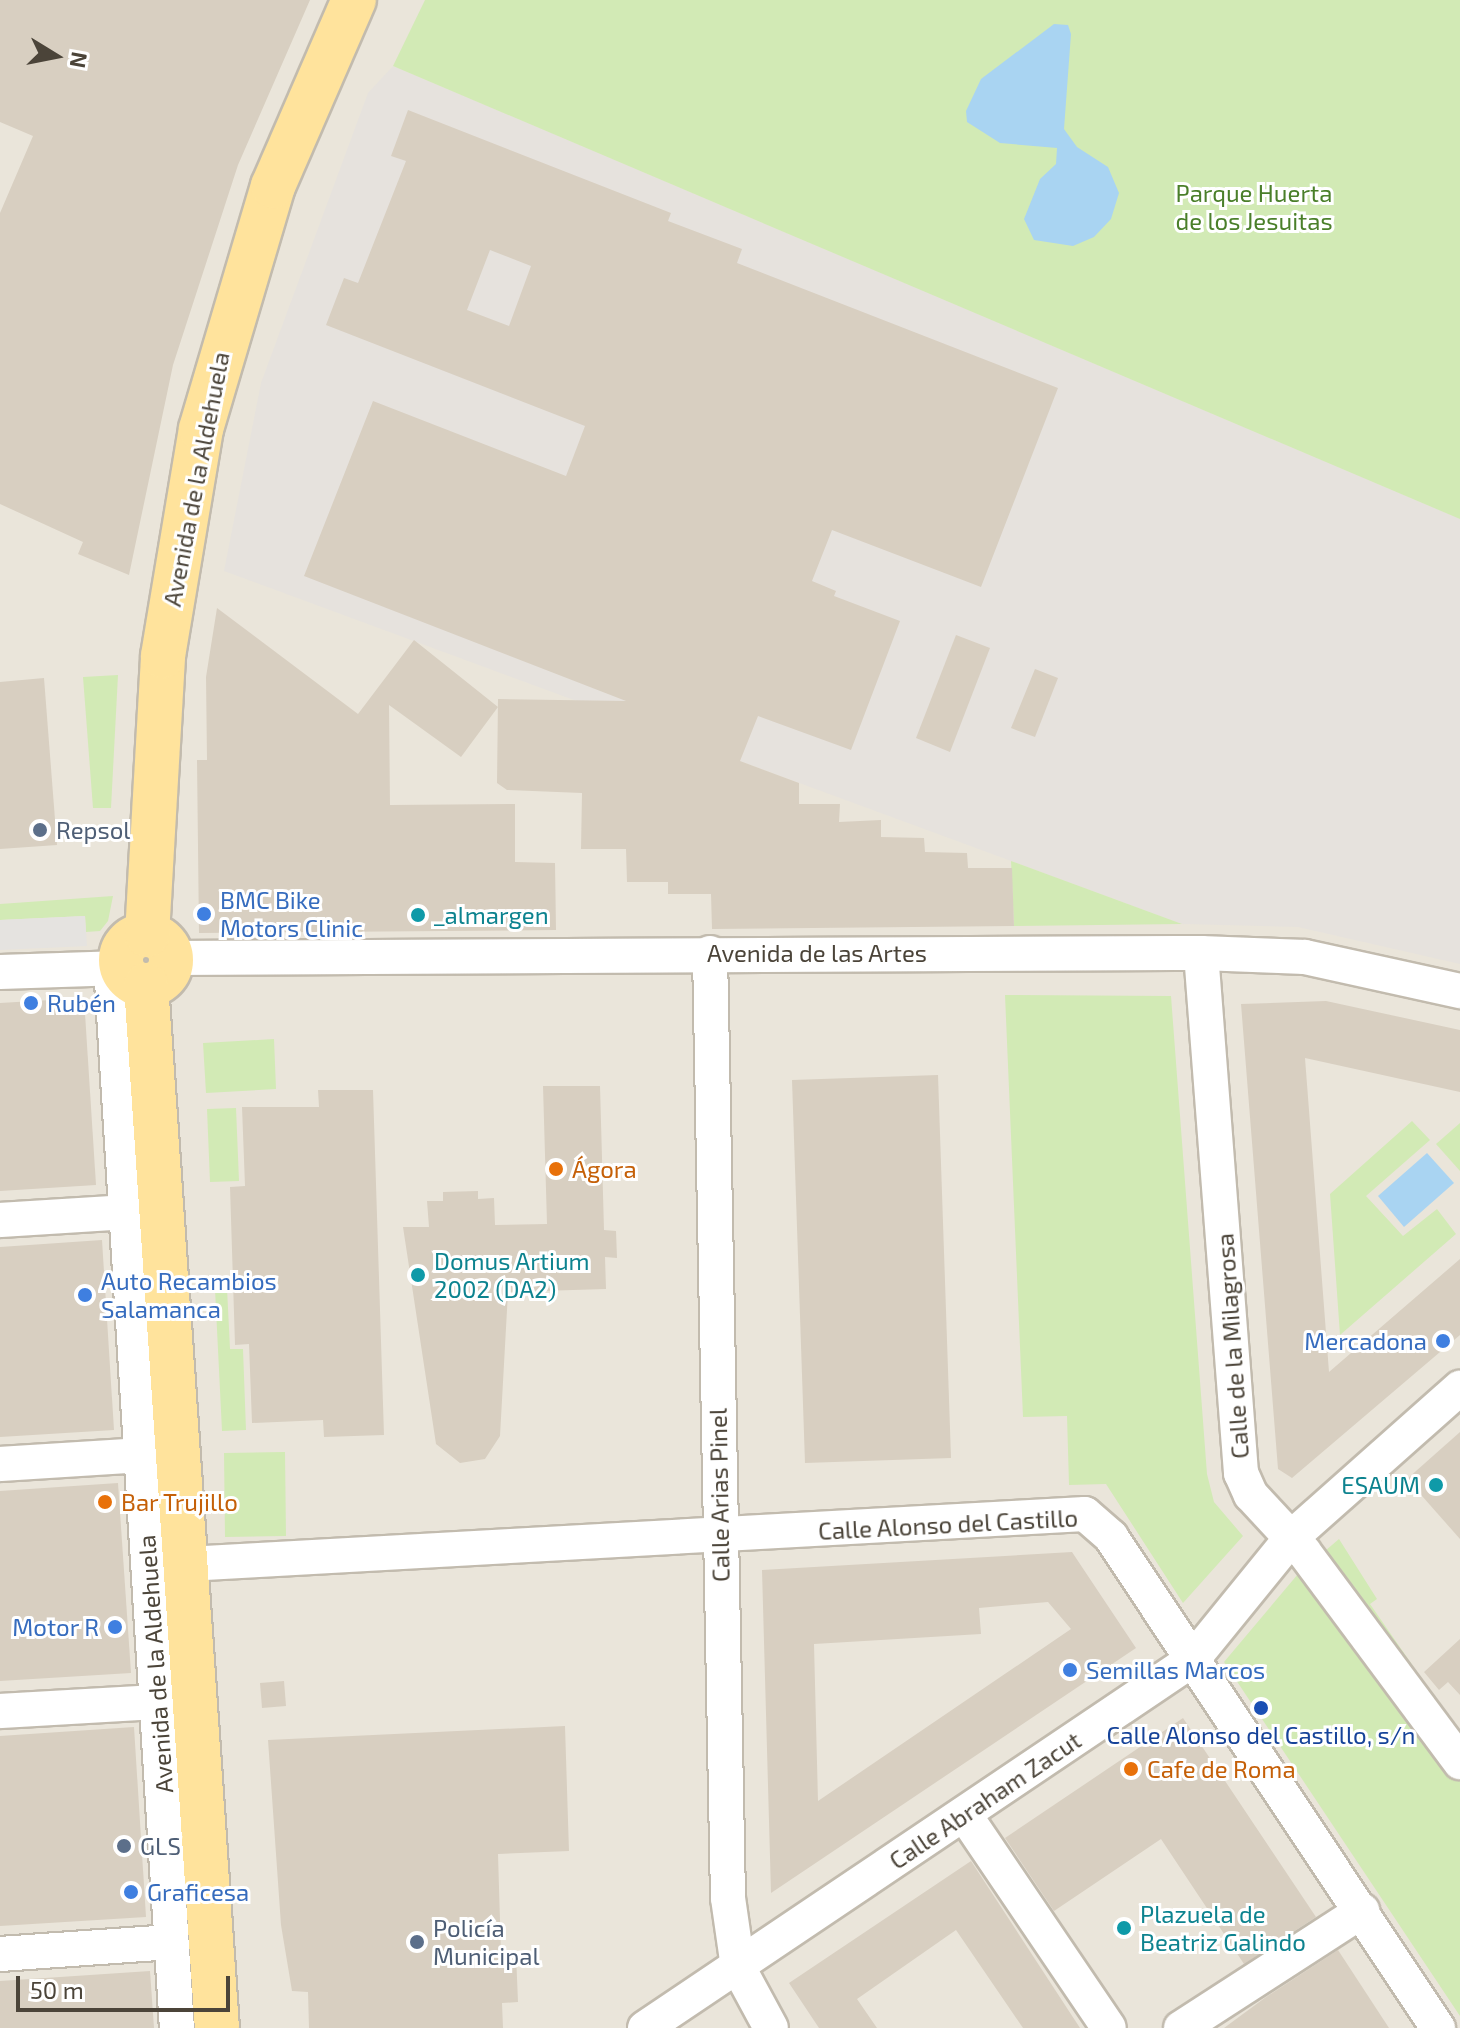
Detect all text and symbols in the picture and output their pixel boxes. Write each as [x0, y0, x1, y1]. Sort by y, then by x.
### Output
north arrow [16, 16, 96, 96]
text: N [65, 50, 94, 70]
park label: Parque Huerta de los Jesuitas [1175, 179, 1333, 235]
street label: Avenida de la Aldehuela [157, 349, 235, 609]
place label: Repsol [56, 816, 130, 844]
marker: Repsol [31, 821, 49, 839]
place label: BMC Bike Motors Clinic [220, 886, 363, 942]
place label: _almargen [434, 901, 549, 929]
marker: BMC Bike Motors Clinic [195, 905, 213, 923]
marker: _almargen [409, 906, 427, 924]
street label: Avenida de las Artes [707, 939, 927, 967]
place label: Rubén [47, 989, 116, 1017]
marker: Rubén [22, 994, 40, 1012]
place label: Ágora [572, 1155, 637, 1183]
marker: Ágora [547, 1160, 565, 1178]
street label: Calle de la Milagrosa [1210, 1232, 1254, 1460]
place label: Domus Artium 2002 (DA2) [434, 1247, 590, 1303]
marker: Domus Artium 2002 (DA2) [409, 1266, 427, 1284]
place label: Auto Recambios Salamanca [101, 1267, 277, 1323]
marker: Auto Recambios Salamanca [76, 1286, 94, 1304]
place label: Mercadona [1304, 1327, 1427, 1355]
marker: Mercadona [1434, 1332, 1452, 1350]
street label: Calle Arias Pinel [703, 1407, 735, 1583]
place label: ESAUM [1341, 1471, 1420, 1499]
marker: ESAUM [1427, 1476, 1445, 1494]
place label: Bar Trujillo [121, 1488, 239, 1516]
marker: Bar Trujillo [96, 1493, 114, 1511]
street label: Calle Alonso del Castillo [817, 1503, 1079, 1545]
street label: Avenida de la Aldehuela [132, 1534, 178, 1794]
place label: Motor R [12, 1613, 99, 1641]
marker: Motor R [106, 1618, 124, 1636]
place label: Semillas Marcos [1086, 1656, 1265, 1684]
marker: Semillas Marcos [1061, 1661, 1079, 1679]
marker: Calle Alonso del Castillo, s/n [1252, 1699, 1270, 1717]
place label: Calle Alonso del Castillo, s/n [1106, 1721, 1416, 1749]
street label: Calle Abraham Zacut [883, 1725, 1087, 1875]
place label: Cafe de Roma [1147, 1755, 1296, 1783]
marker: Cafe de Roma [1122, 1760, 1140, 1778]
place label: GLS [140, 1832, 181, 1860]
marker: GLS [115, 1837, 133, 1855]
place label: Graficesa [147, 1878, 249, 1906]
marker: Graficesa [122, 1883, 140, 1901]
place label: Plazuela de Beatriz Galindo [1140, 1900, 1306, 1956]
place label: Policía Municipal [433, 1914, 540, 1970]
marker: Plazuela de Beatriz Galindo [1115, 1919, 1133, 1937]
marker: Policía Municipal [408, 1933, 426, 1951]
scale bar [20, 1960, 234, 2010]
text: 50 m [30, 1975, 84, 2004]

